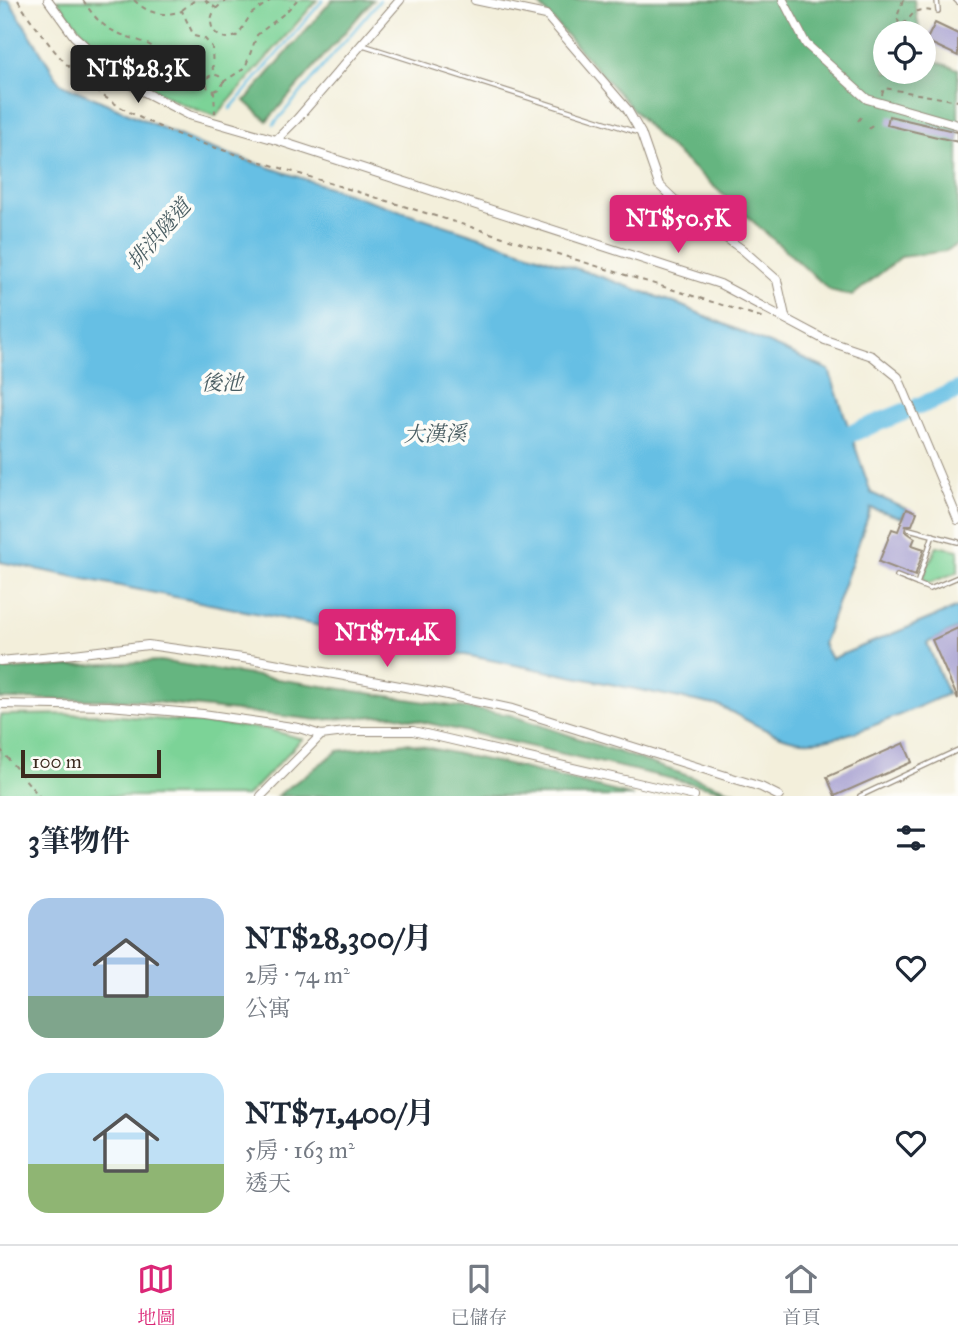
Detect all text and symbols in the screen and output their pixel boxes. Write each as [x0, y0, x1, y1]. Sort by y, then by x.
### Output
map controls [873, 21, 936, 84]
button: locate [873, 21, 936, 84]
pin: NT$28.3K [66, 46, 210, 105]
text: NT$28.3K [87, 54, 189, 82]
water label: 排洪隧道 [122, 192, 198, 274]
pin: NT$50.5K [606, 196, 750, 255]
text: NT$50.5K [626, 204, 730, 232]
water label: 後池 [201, 370, 245, 396]
water label: 大漢溪 [403, 420, 469, 448]
pin: NT$71.4K [315, 610, 459, 669]
text: NT$71.4K [335, 618, 439, 646]
scale bar [21, 747, 161, 779]
text: 100 m [32, 750, 82, 773]
icon: filters [892, 819, 930, 857]
text: 3筆物件 [28, 823, 130, 859]
text: NT$28,300/月 [245, 920, 433, 956]
icon: home [84, 926, 168, 1010]
icon: heart [892, 949, 930, 987]
text: 2房 · 74 m² [245, 961, 350, 989]
text: 公寓 [245, 994, 291, 1022]
text: NT$71,400/月 [245, 1095, 435, 1131]
icon: home [84, 1101, 168, 1185]
icon: heart [892, 1124, 930, 1162]
text: 5房 · 163 m² [245, 1136, 355, 1164]
text: 透天 [245, 1169, 291, 1197]
tab: 地圖 [137, 1260, 176, 1329]
tab: 已儲存 [450, 1260, 508, 1329]
tab: 首頁 [782, 1260, 821, 1329]

